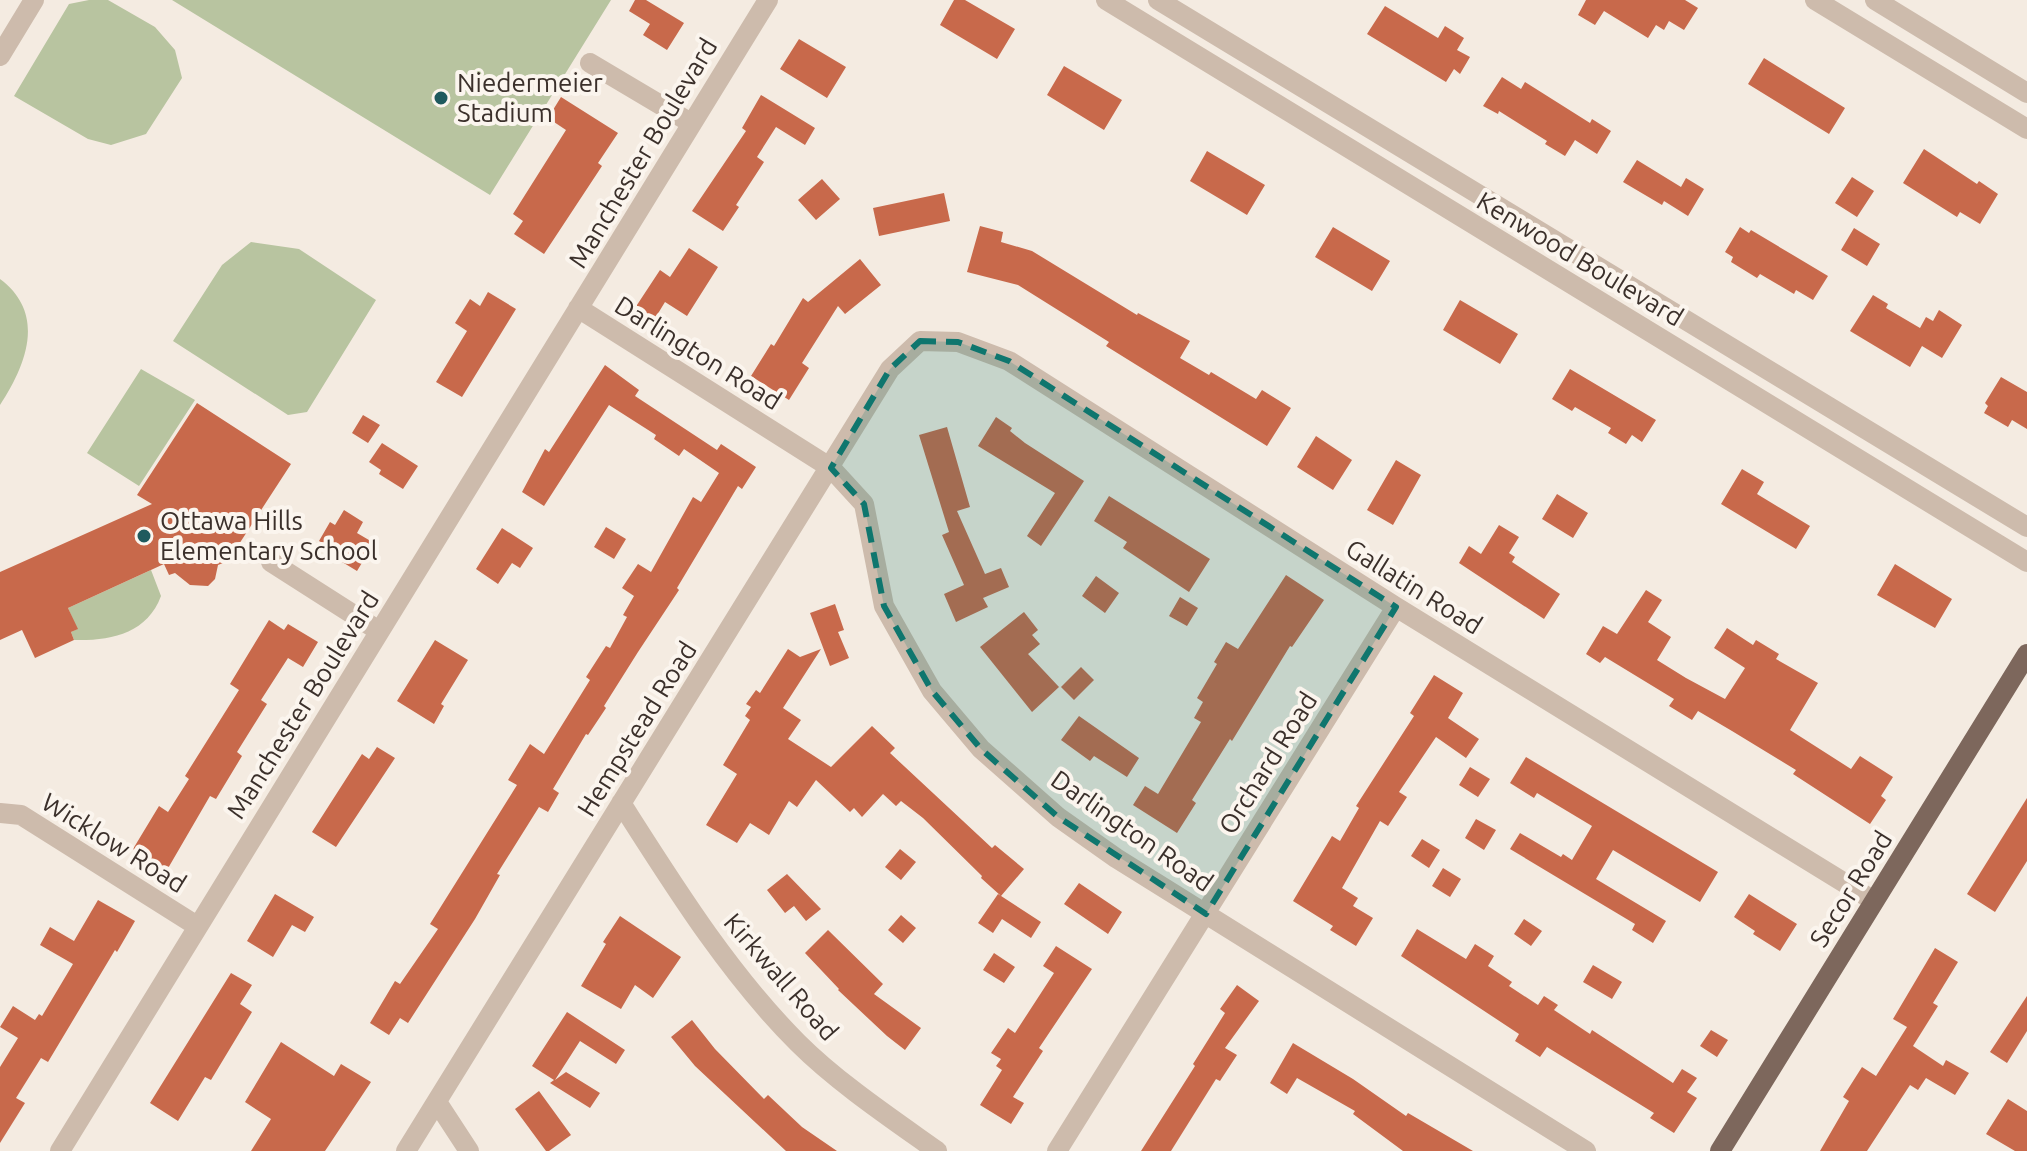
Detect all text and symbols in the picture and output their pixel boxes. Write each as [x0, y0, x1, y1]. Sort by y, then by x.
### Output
street label: Manchester Boulevard [563, 33, 723, 273]
place label: Niedermeier Stadium [457, 68, 603, 127]
marker: Niedermeier Stadium [432, 89, 450, 107]
street label: Kenwood Boulevard [1472, 186, 1689, 332]
street label: Darlington Road [610, 290, 787, 415]
place label: Ottawa Hills Elementary School [160, 506, 378, 565]
marker: Ottawa Hills Elementary School [135, 527, 153, 545]
street label: Gallatin Road [1341, 533, 1488, 640]
street label: Manchester Boulevard [221, 586, 384, 824]
street label: Hempstead Road [571, 636, 702, 821]
street label: Orchard Road [1213, 687, 1323, 839]
street label: Darlington Road [1046, 764, 1219, 897]
street label: Wicklow Road [37, 787, 192, 898]
street label: Secor Road [1804, 826, 1898, 952]
street label: Kirkwall Road [718, 907, 844, 1046]

